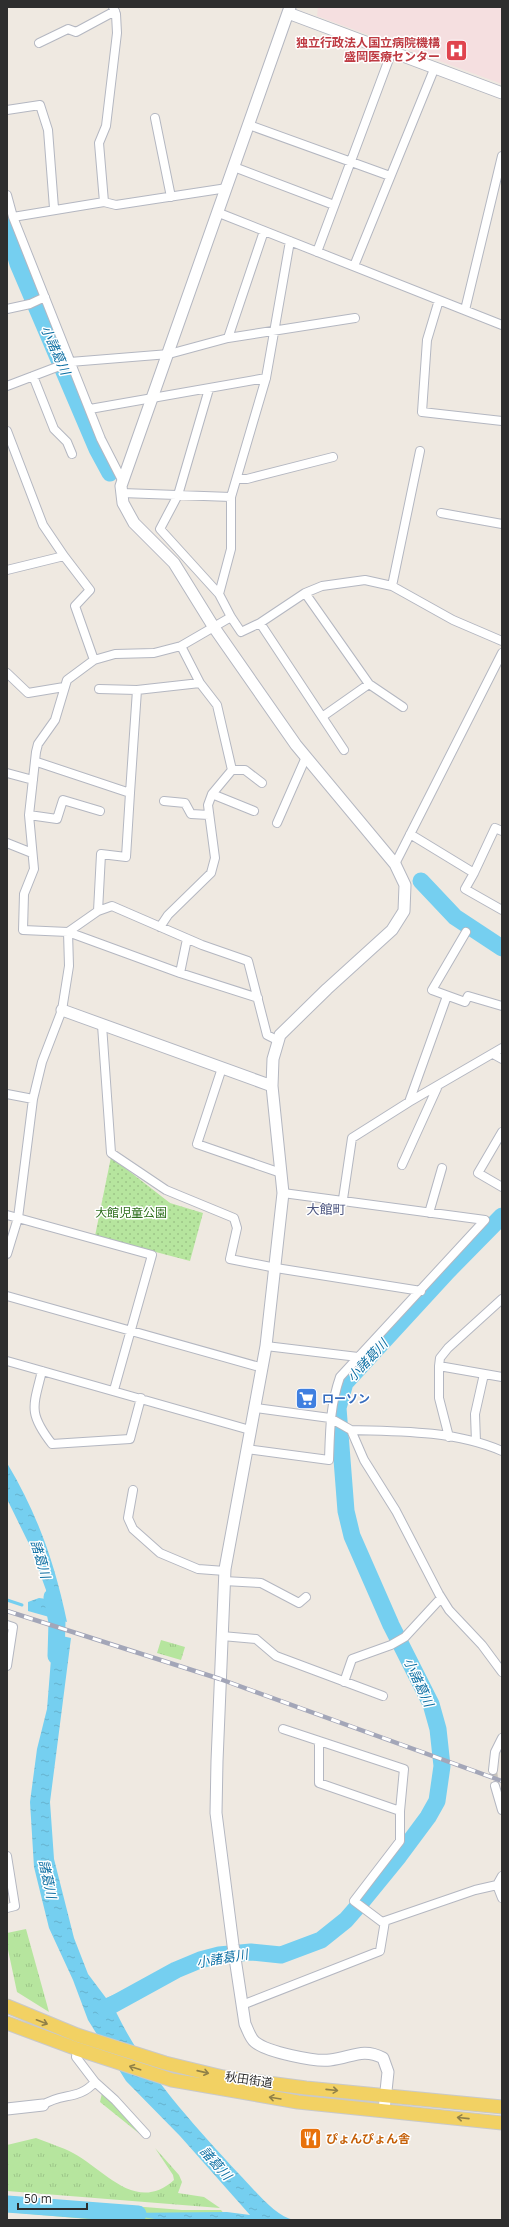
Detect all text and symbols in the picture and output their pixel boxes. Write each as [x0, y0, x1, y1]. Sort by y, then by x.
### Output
place label: 独立行政法人国立病院機構 盛岡医療センター [296, 34, 440, 65]
hospital icon: 独立行政法人国立病院機構 盛岡医療センター [443, 37, 469, 63]
water label: 小諸葛川 [37, 323, 76, 379]
district label: 大館町 [306, 1200, 346, 1218]
park label: 大館児童公園 [95, 1204, 167, 1221]
water label: 小諸葛川 [343, 1333, 393, 1385]
supermarket icon: ローソン [294, 1386, 320, 1412]
place label: ローソン [322, 1390, 370, 1407]
water label: 諸葛川 [27, 1538, 56, 1582]
water label: 小諸葛川 [400, 1655, 439, 1711]
water label: 諸葛川 [35, 1858, 61, 1902]
water label: 小諸葛川 [195, 1944, 251, 1971]
one-way arrow [35, 2018, 47, 2026]
one-way arrow [129, 2063, 141, 2071]
one-way arrow [196, 2068, 209, 2076]
street label: 秋田街道 [224, 2068, 274, 2091]
one-way arrow [325, 2087, 338, 2094]
one-way arrow [269, 2094, 282, 2102]
one-way arrow [457, 2115, 470, 2122]
restaurant icon: ぴょんぴょん舎 [297, 2126, 323, 2152]
place label: ぴょんぴょん舎 [326, 2130, 410, 2147]
water label: 諸葛川 [196, 2142, 237, 2185]
scale bar [18, 2185, 87, 2211]
text: 50 m [24, 2190, 52, 2207]

